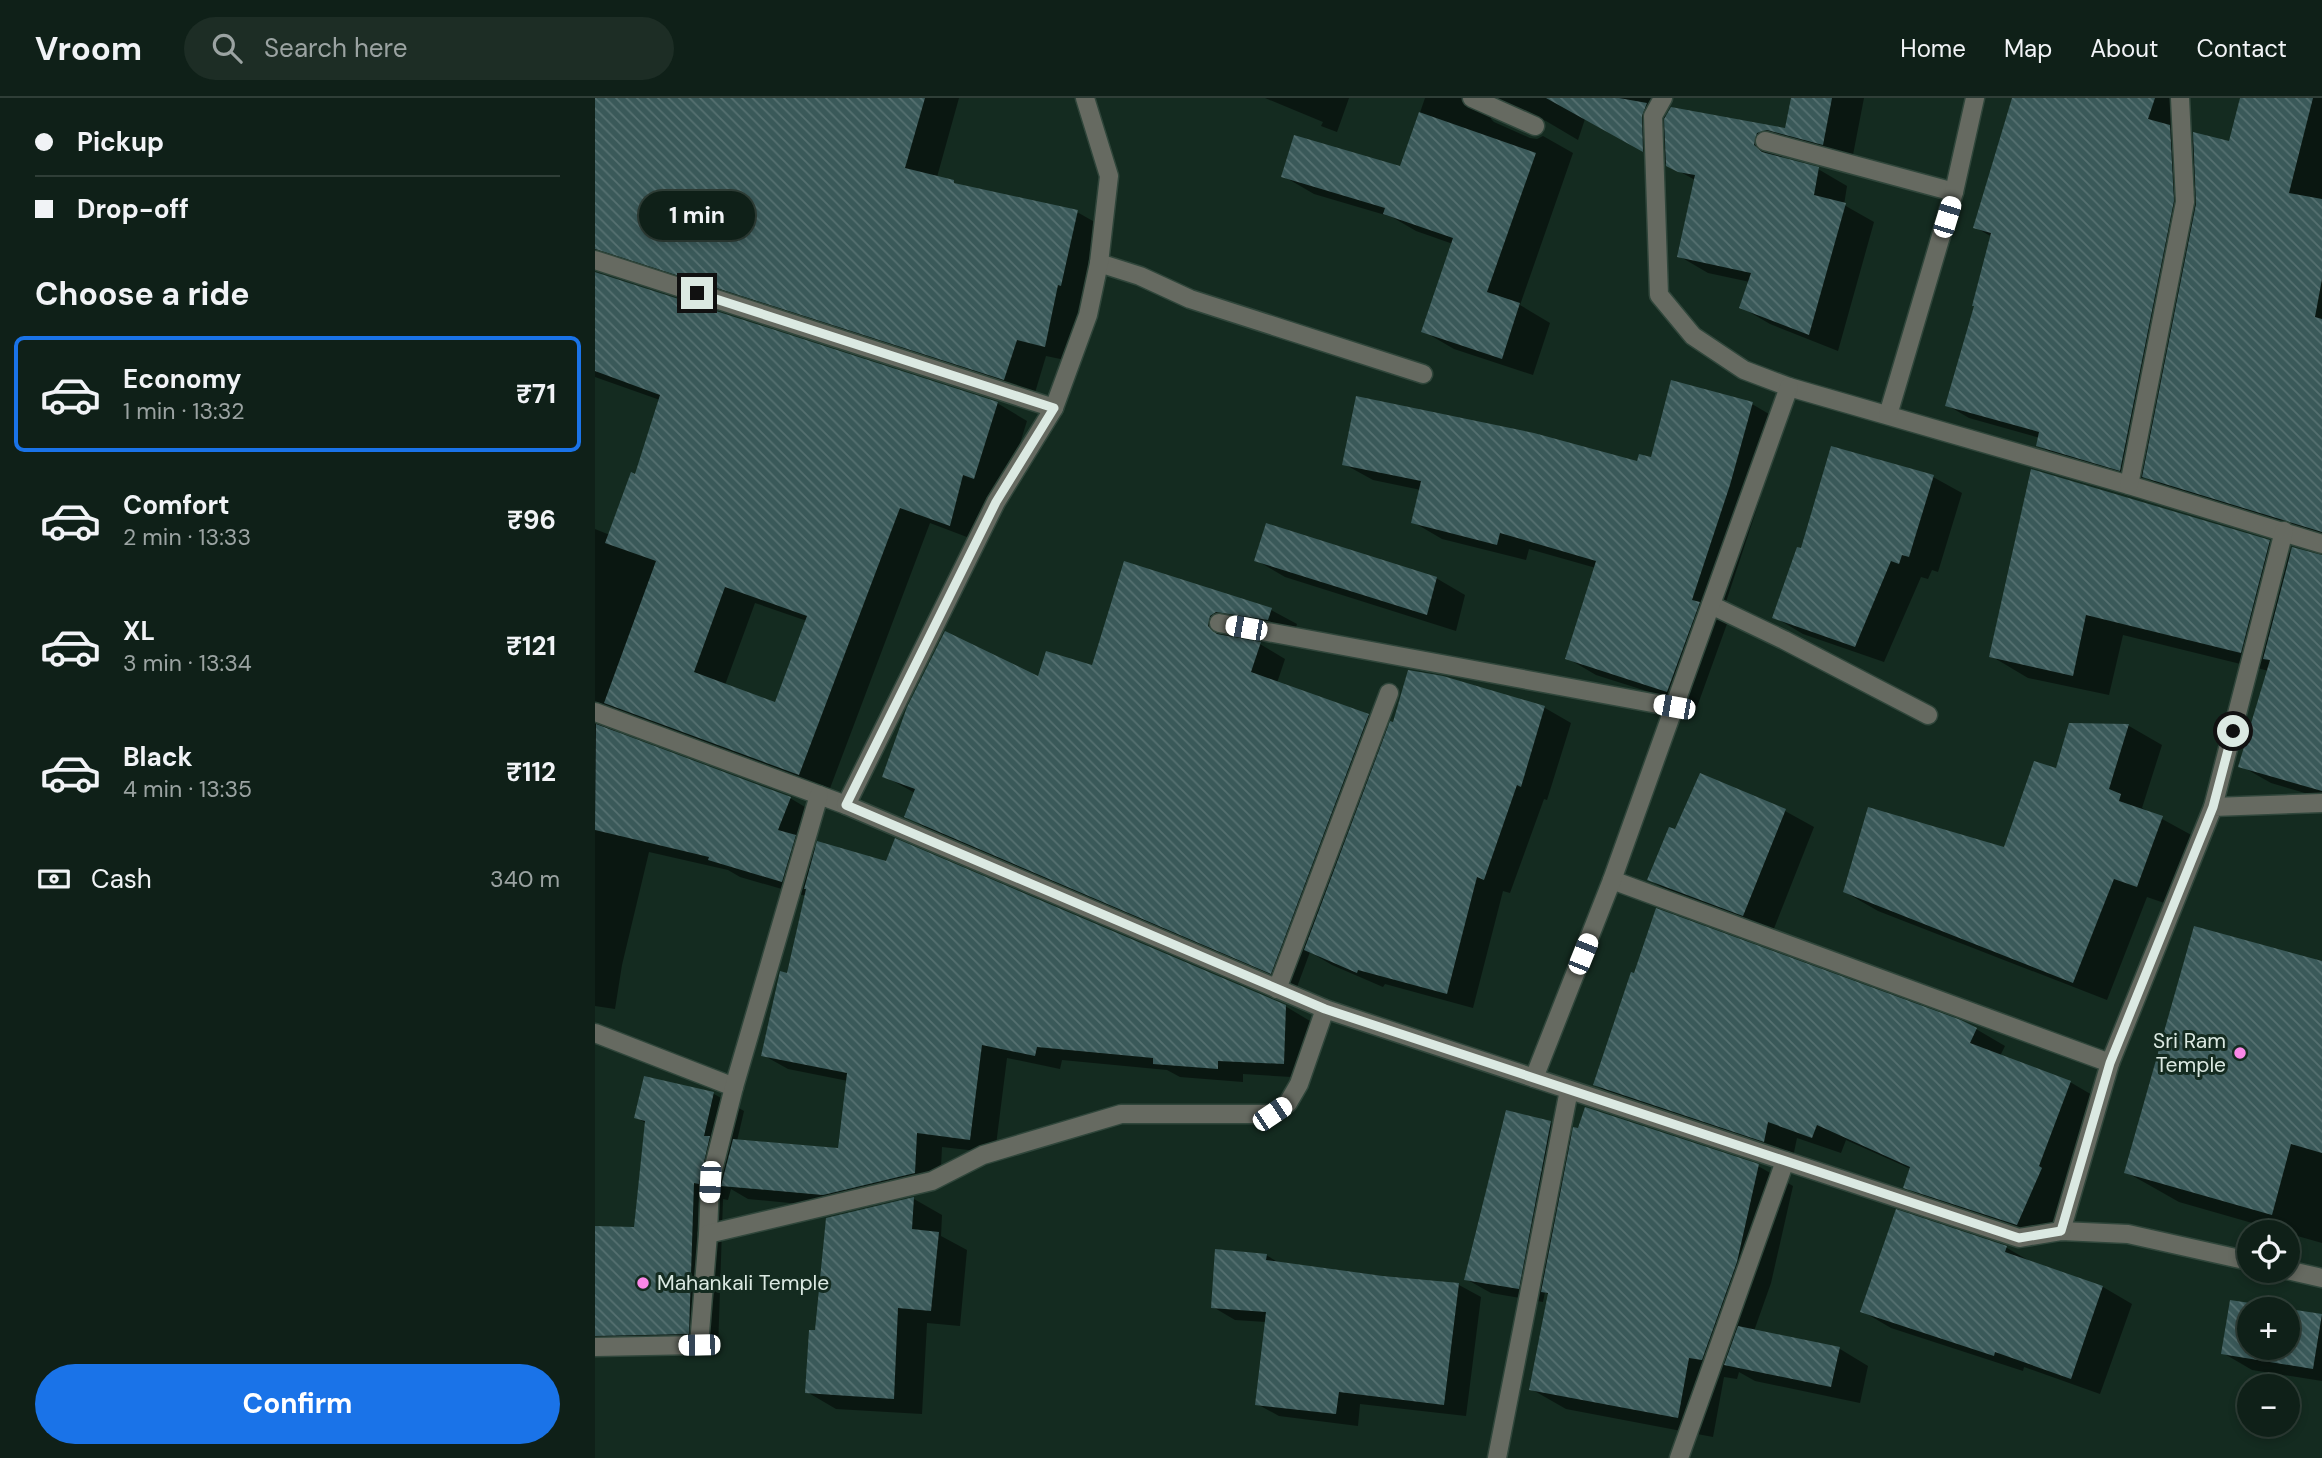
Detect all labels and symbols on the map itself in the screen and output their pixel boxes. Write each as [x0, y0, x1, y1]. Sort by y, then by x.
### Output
callout: 1 min [639, 192, 755, 240]
car [1931, 194, 1964, 240]
route end [681, 277, 713, 309]
car [1224, 614, 1269, 642]
car [1652, 693, 1697, 721]
route start [2217, 715, 2249, 747]
car [1566, 931, 1601, 977]
place label: Sri Ram Temple [2153, 1027, 2226, 1079]
marker: Sri Ram Temple [2232, 1045, 2248, 1061]
car [1249, 1094, 1296, 1134]
car [699, 1160, 722, 1204]
place label: Mahankali Temple [657, 1269, 829, 1297]
marker: Mahankali Temple [635, 1275, 651, 1291]
car [678, 1334, 721, 1356]

